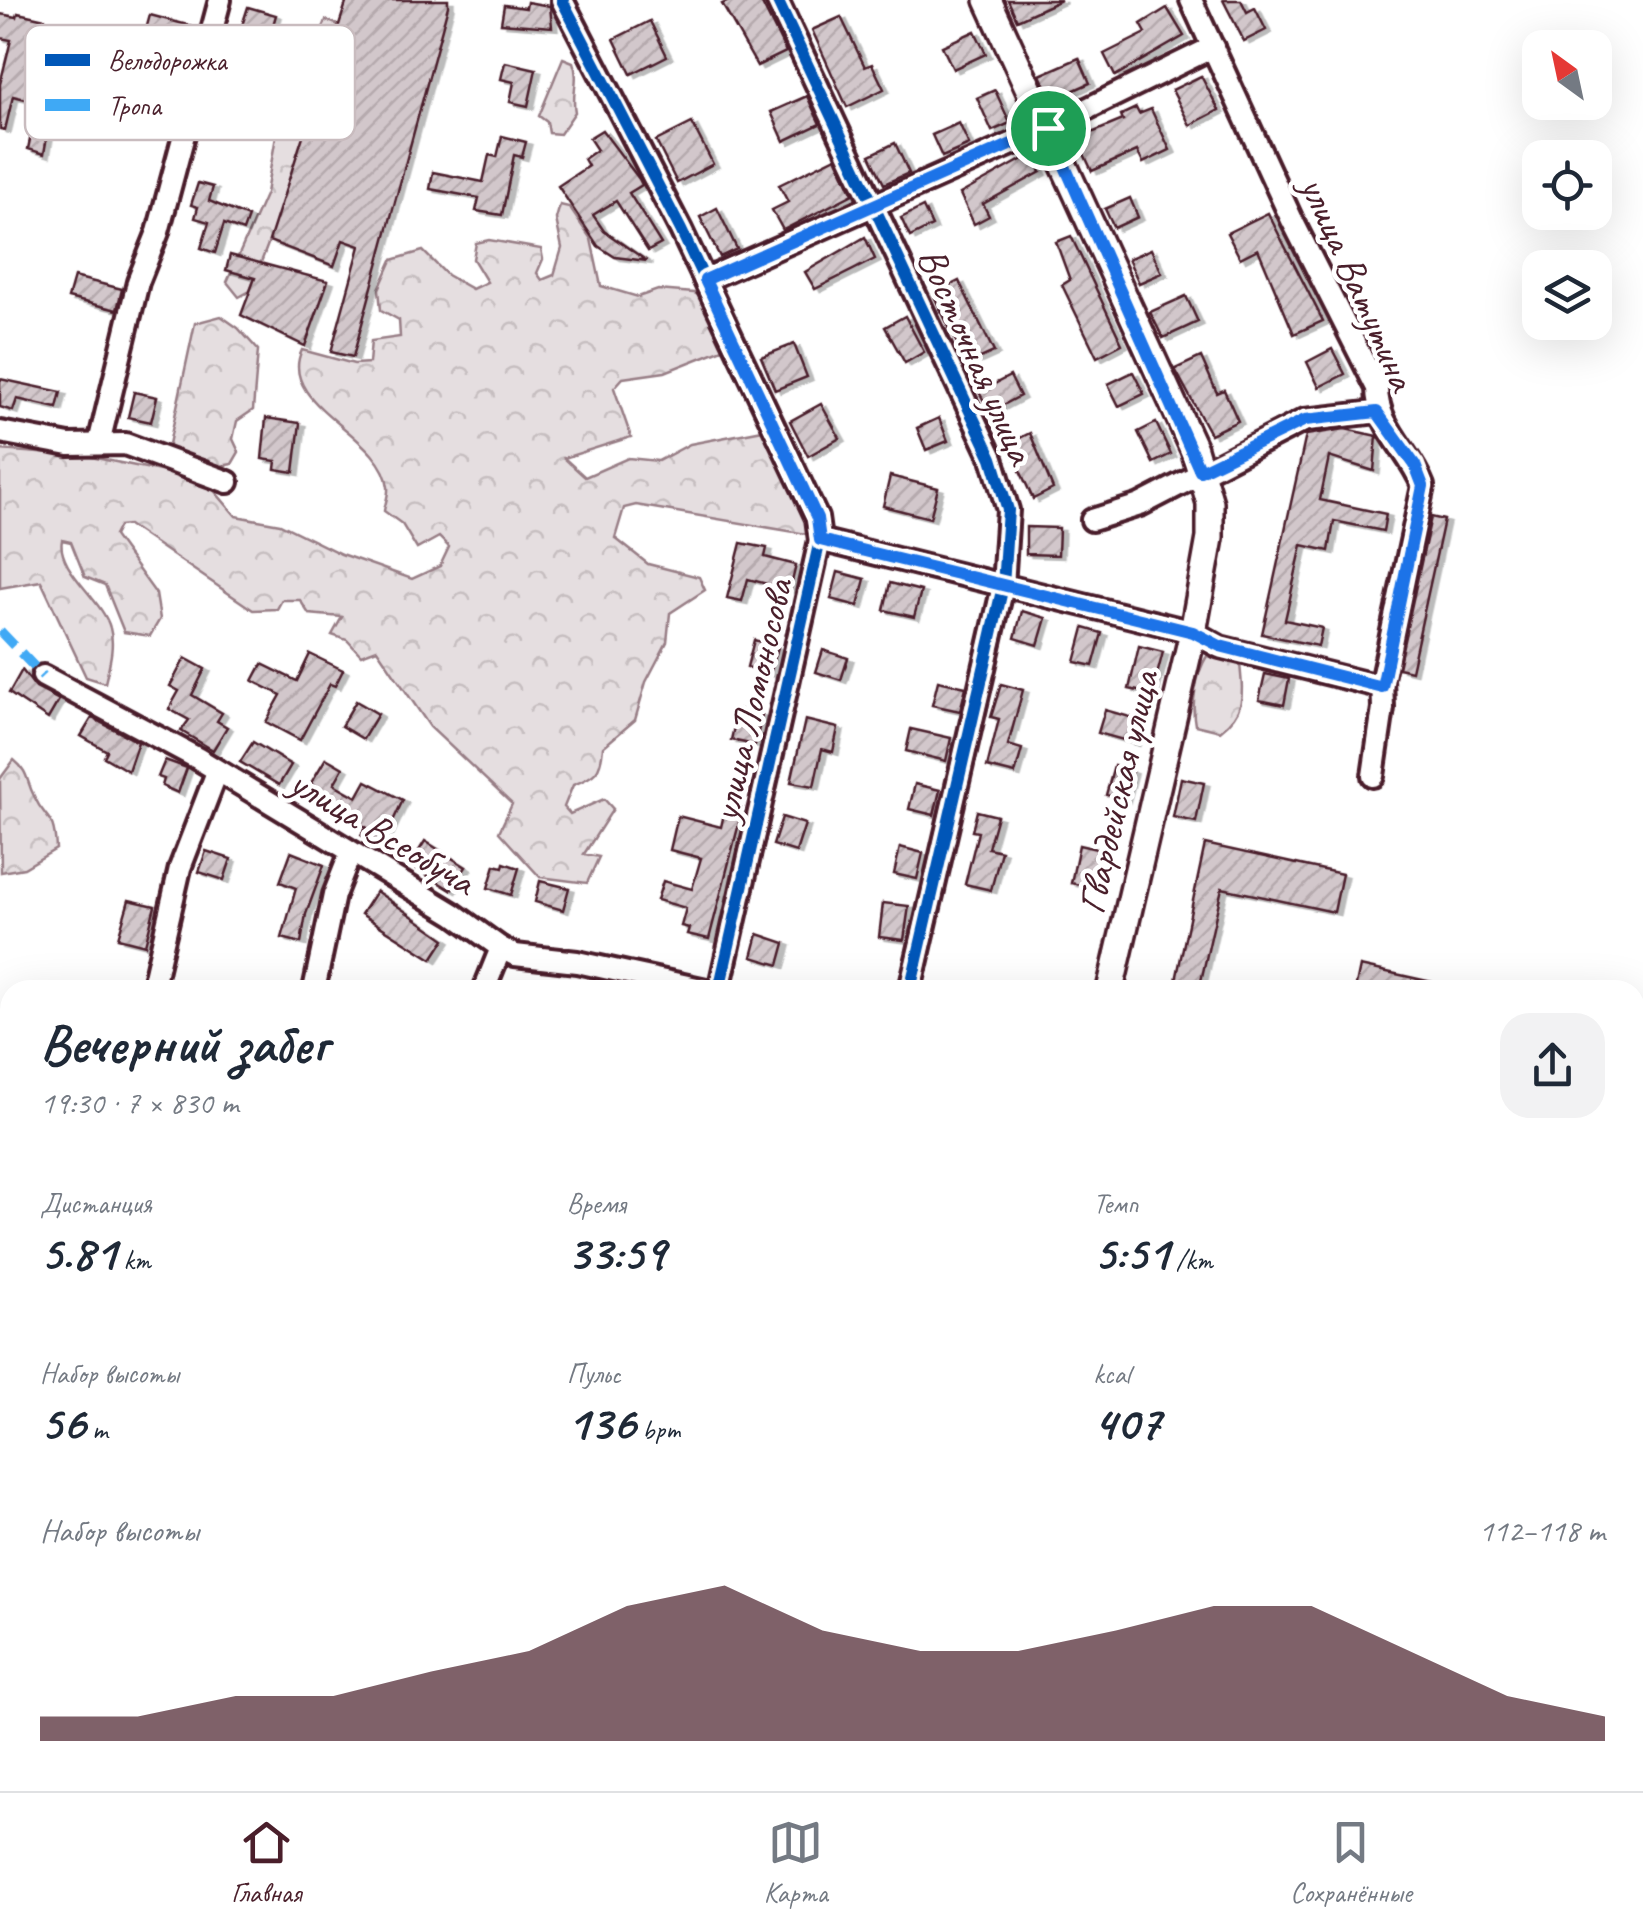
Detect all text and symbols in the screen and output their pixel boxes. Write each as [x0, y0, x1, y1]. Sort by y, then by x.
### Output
legend [25, 25, 355, 140]
north arrow [1522, 30, 1612, 120]
map controls [1522, 30, 1612, 340]
text: Велодорожка [108, 43, 228, 78]
pin [1006, 86, 1091, 171]
text: Тропа [108, 88, 163, 123]
icon: arrive [1021, 101, 1076, 156]
button: locate [1522, 140, 1612, 230]
street label: улица Ватутина [1288, 167, 1428, 400]
street label: Восточная улица [906, 240, 1047, 474]
button: layers [1522, 250, 1612, 340]
street label: улица Ломоносова [699, 571, 805, 828]
street label: Гвардейская улица [1066, 663, 1171, 918]
street label: улица Всеобуча [279, 756, 486, 908]
text: Вечерний забег [40, 1009, 328, 1079]
button: share [1500, 1013, 1605, 1118]
text: 19:30 · 7 × 830 m [40, 1082, 238, 1123]
text: Дистанция [40, 1186, 152, 1221]
text: Время [567, 1186, 626, 1221]
text: Темп [1093, 1186, 1138, 1221]
text: 5.81 [40, 1221, 117, 1284]
text: 33:59 [567, 1221, 665, 1284]
text: 5:51 [1093, 1221, 1169, 1284]
text: km [117, 1242, 151, 1277]
text: /km [1169, 1242, 1213, 1277]
text: Набор высоты [40, 1356, 179, 1391]
text: Пульс [567, 1356, 621, 1391]
text: kcal [1093, 1356, 1130, 1391]
text: 56 [40, 1391, 85, 1454]
text: 136 [567, 1391, 635, 1454]
text: 407 [1093, 1391, 1161, 1454]
text: m [85, 1412, 108, 1447]
text: bpm [635, 1412, 680, 1447]
text: Набор высоты [40, 1510, 199, 1551]
text: 112–118 m [1479, 1510, 1605, 1551]
tab: Главная [231, 1815, 301, 1910]
tab: Карта [764, 1815, 828, 1910]
tab: Сохранённые [1290, 1815, 1412, 1910]

